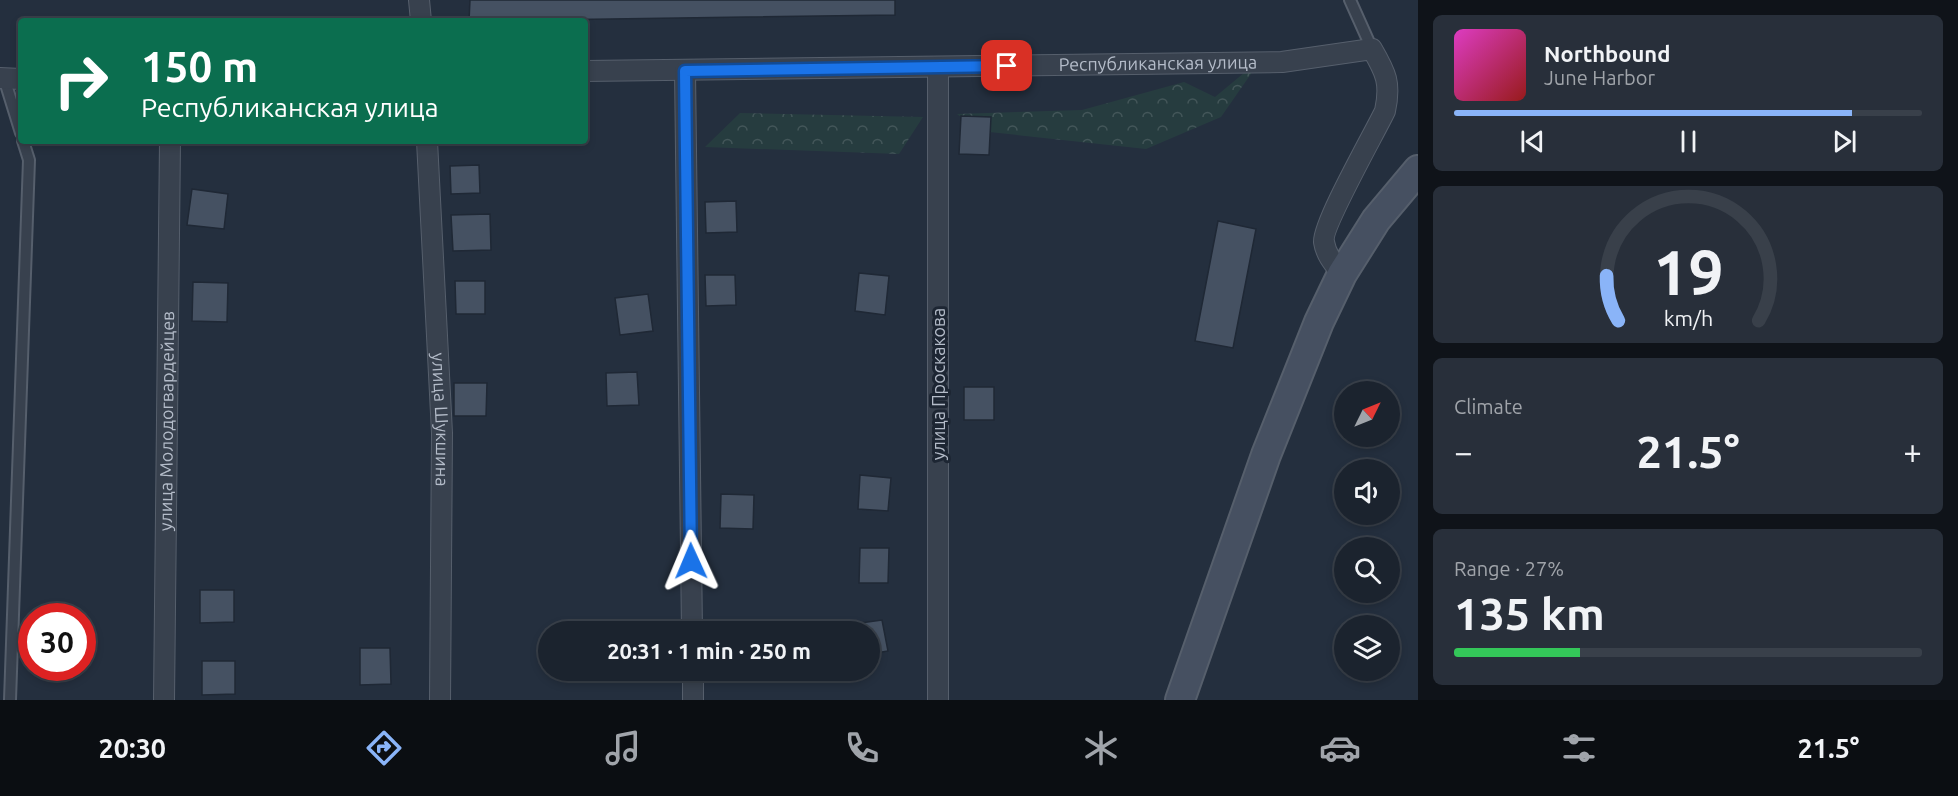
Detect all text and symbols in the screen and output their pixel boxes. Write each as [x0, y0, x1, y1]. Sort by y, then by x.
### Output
pin [981, 40, 1032, 91]
text: Northbound [1544, 41, 1670, 66]
icon: right [42, 42, 120, 120]
text: 150 m [141, 43, 258, 90]
icon: arrive [990, 49, 1023, 82]
street label: Республиканская улица [1059, 51, 1257, 74]
text: June Harbor [1544, 66, 1655, 89]
text: Республиканская улица [141, 92, 439, 122]
icon: previous [1516, 125, 1549, 158]
icon: pause [1672, 125, 1705, 158]
icon: next [1828, 125, 1861, 158]
text: 19 [1653, 238, 1723, 308]
text: km/h [1663, 307, 1713, 331]
street label: улица Проскакова [928, 308, 948, 460]
street label: улица Молодогвардейцев [155, 311, 177, 531]
street label: улица Шукшина [429, 352, 453, 487]
north arrow [1334, 381, 1400, 447]
map controls [1334, 381, 1400, 681]
text: Climate [1454, 395, 1523, 418]
text: 21.5° [1636, 426, 1740, 477]
text: − [1454, 433, 1473, 470]
text: + [1903, 433, 1922, 470]
button: sound [1334, 459, 1400, 525]
position arrow [659, 529, 723, 593]
button: search [1334, 537, 1400, 603]
text: Range · 27% [1454, 557, 1564, 580]
text: 135 km [1454, 588, 1605, 639]
speed limit sign: 30 [18, 603, 96, 681]
button: layers [1334, 615, 1400, 681]
text: 20:31 · 1 min · 250 m [607, 638, 811, 663]
icon: directions [363, 727, 405, 769]
icon: music [602, 727, 644, 769]
icon: phone [841, 727, 883, 769]
icon: climate [1080, 727, 1122, 769]
icon: car [1319, 727, 1361, 769]
icon: filters [1558, 727, 1600, 769]
text: 20:30 [99, 733, 166, 763]
text: 21.5° [1798, 733, 1859, 763]

